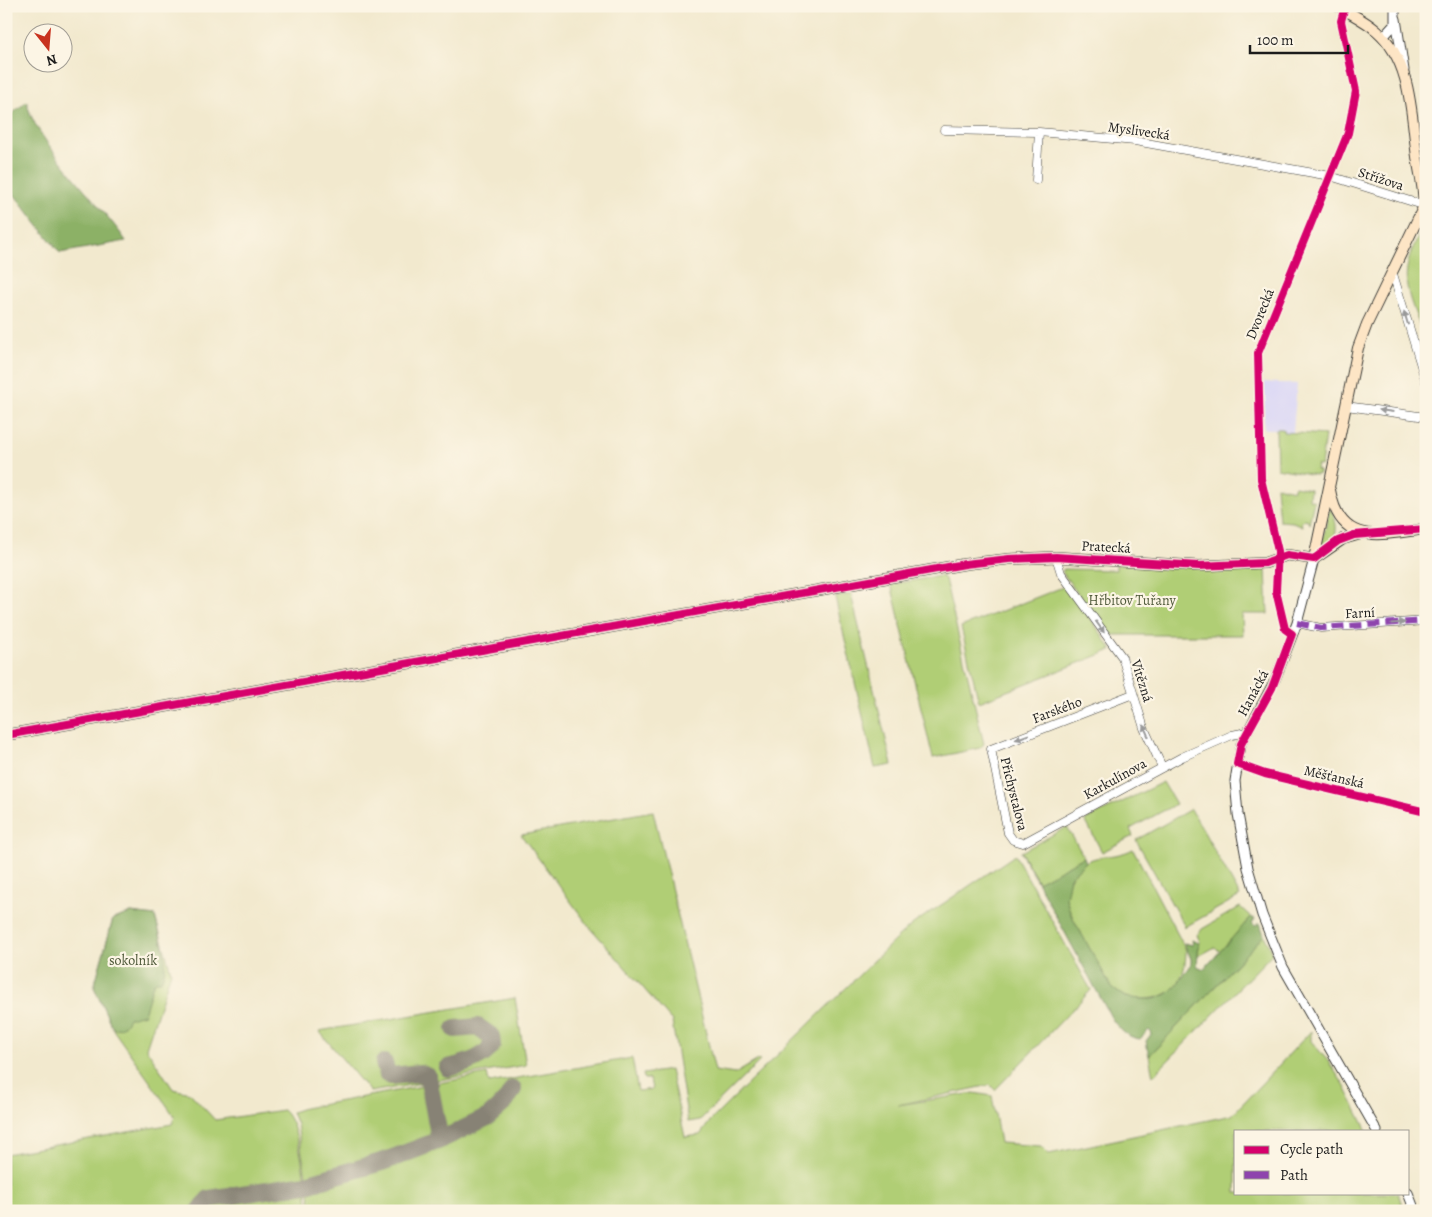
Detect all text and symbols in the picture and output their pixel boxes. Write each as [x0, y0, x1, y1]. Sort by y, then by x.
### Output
north arrow [22, 22, 72, 72]
scale bar [1250, 22, 1347, 54]
text: 100 m [1257, 30, 1294, 50]
text: N [44, 49, 59, 71]
street label: Myslivecká [1107, 117, 1172, 145]
street label: Střížova [1356, 163, 1407, 195]
street label: Dvorecká [1241, 285, 1279, 342]
one-way arrow [1402, 311, 1410, 326]
one-way arrow [1378, 407, 1394, 415]
street label: Pratecká [1081, 536, 1132, 558]
park label: Hřbitov Tuřany [1088, 591, 1176, 610]
street label: Farní [1344, 603, 1376, 623]
one-way arrow [1390, 619, 1406, 627]
one-way arrow [1095, 620, 1105, 634]
street label: Vítězná [1126, 656, 1158, 705]
street label: Hanácká [1233, 666, 1273, 720]
street label: Farského [1030, 692, 1084, 728]
one-way arrow [1141, 724, 1149, 738]
one-way arrow [1014, 733, 1029, 741]
street label: Karkulínova [1080, 754, 1150, 804]
street label: Přichystalova [996, 755, 1032, 834]
street label: Měšťanská [1302, 761, 1366, 793]
park label: sokolník [109, 951, 157, 970]
legend [1234, 1130, 1410, 1194]
text: Cycle path [1280, 1139, 1343, 1159]
text: Path [1280, 1165, 1308, 1185]

